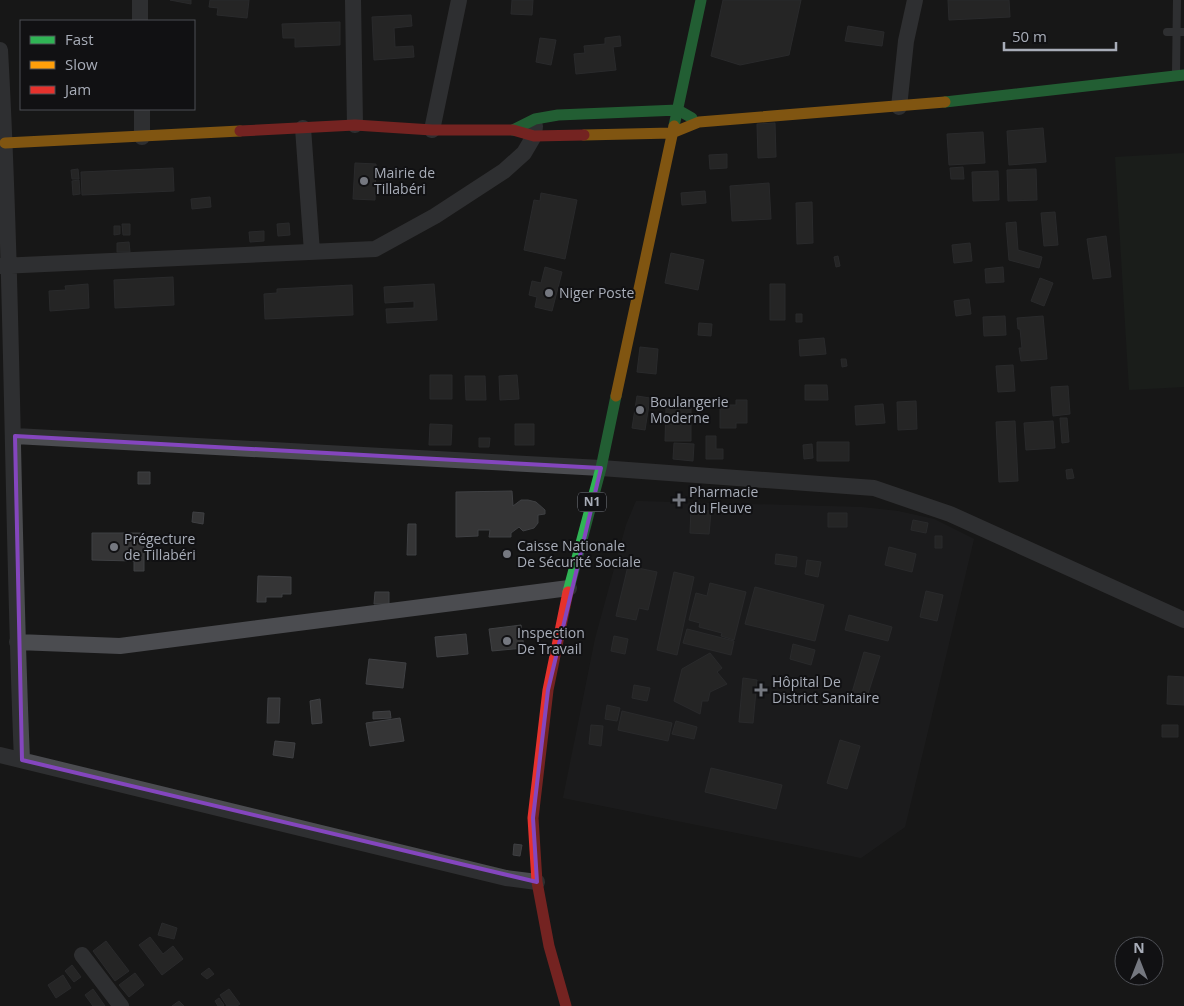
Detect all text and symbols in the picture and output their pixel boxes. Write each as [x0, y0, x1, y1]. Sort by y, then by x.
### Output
legend [20, 20, 195, 110]
scale bar [1004, 20, 1116, 52]
text: 50 m [1012, 26, 1047, 46]
text: Fast [65, 29, 94, 49]
text: Slow [65, 54, 98, 74]
text: Jam [63, 79, 91, 99]
place label: Mairie de Tillabéri [374, 163, 435, 198]
marker: Mairie de Tillabéri [358, 175, 370, 187]
place label: Niger Poste [559, 283, 634, 302]
marker: Niger Poste [543, 287, 555, 299]
place label: Boulangerie Moderne [650, 392, 729, 427]
marker: Boulangerie Moderne [634, 404, 646, 416]
place label: Pharmacie du Fleuve [689, 482, 758, 517]
road number: N1 [578, 492, 606, 512]
marker: Pharmacie du Fleuve [673, 494, 685, 506]
place label: Prégecture de Tillabéri [124, 529, 196, 564]
place label: Caisse Nationale De Sécurité Sociale [517, 536, 641, 571]
marker: Prégecture de Tillabéri [108, 541, 120, 553]
marker: Caisse Nationale De Sécurité Sociale [501, 548, 513, 560]
place label: Inspection De Travail [517, 623, 585, 658]
marker: Inspection De Travail [501, 635, 513, 647]
place label: Hôpital De District Sanitaire [772, 672, 880, 707]
marker: Hôpital De District Sanitaire [754, 683, 768, 697]
north arrow [1114, 936, 1164, 986]
text: N [1133, 938, 1145, 957]

